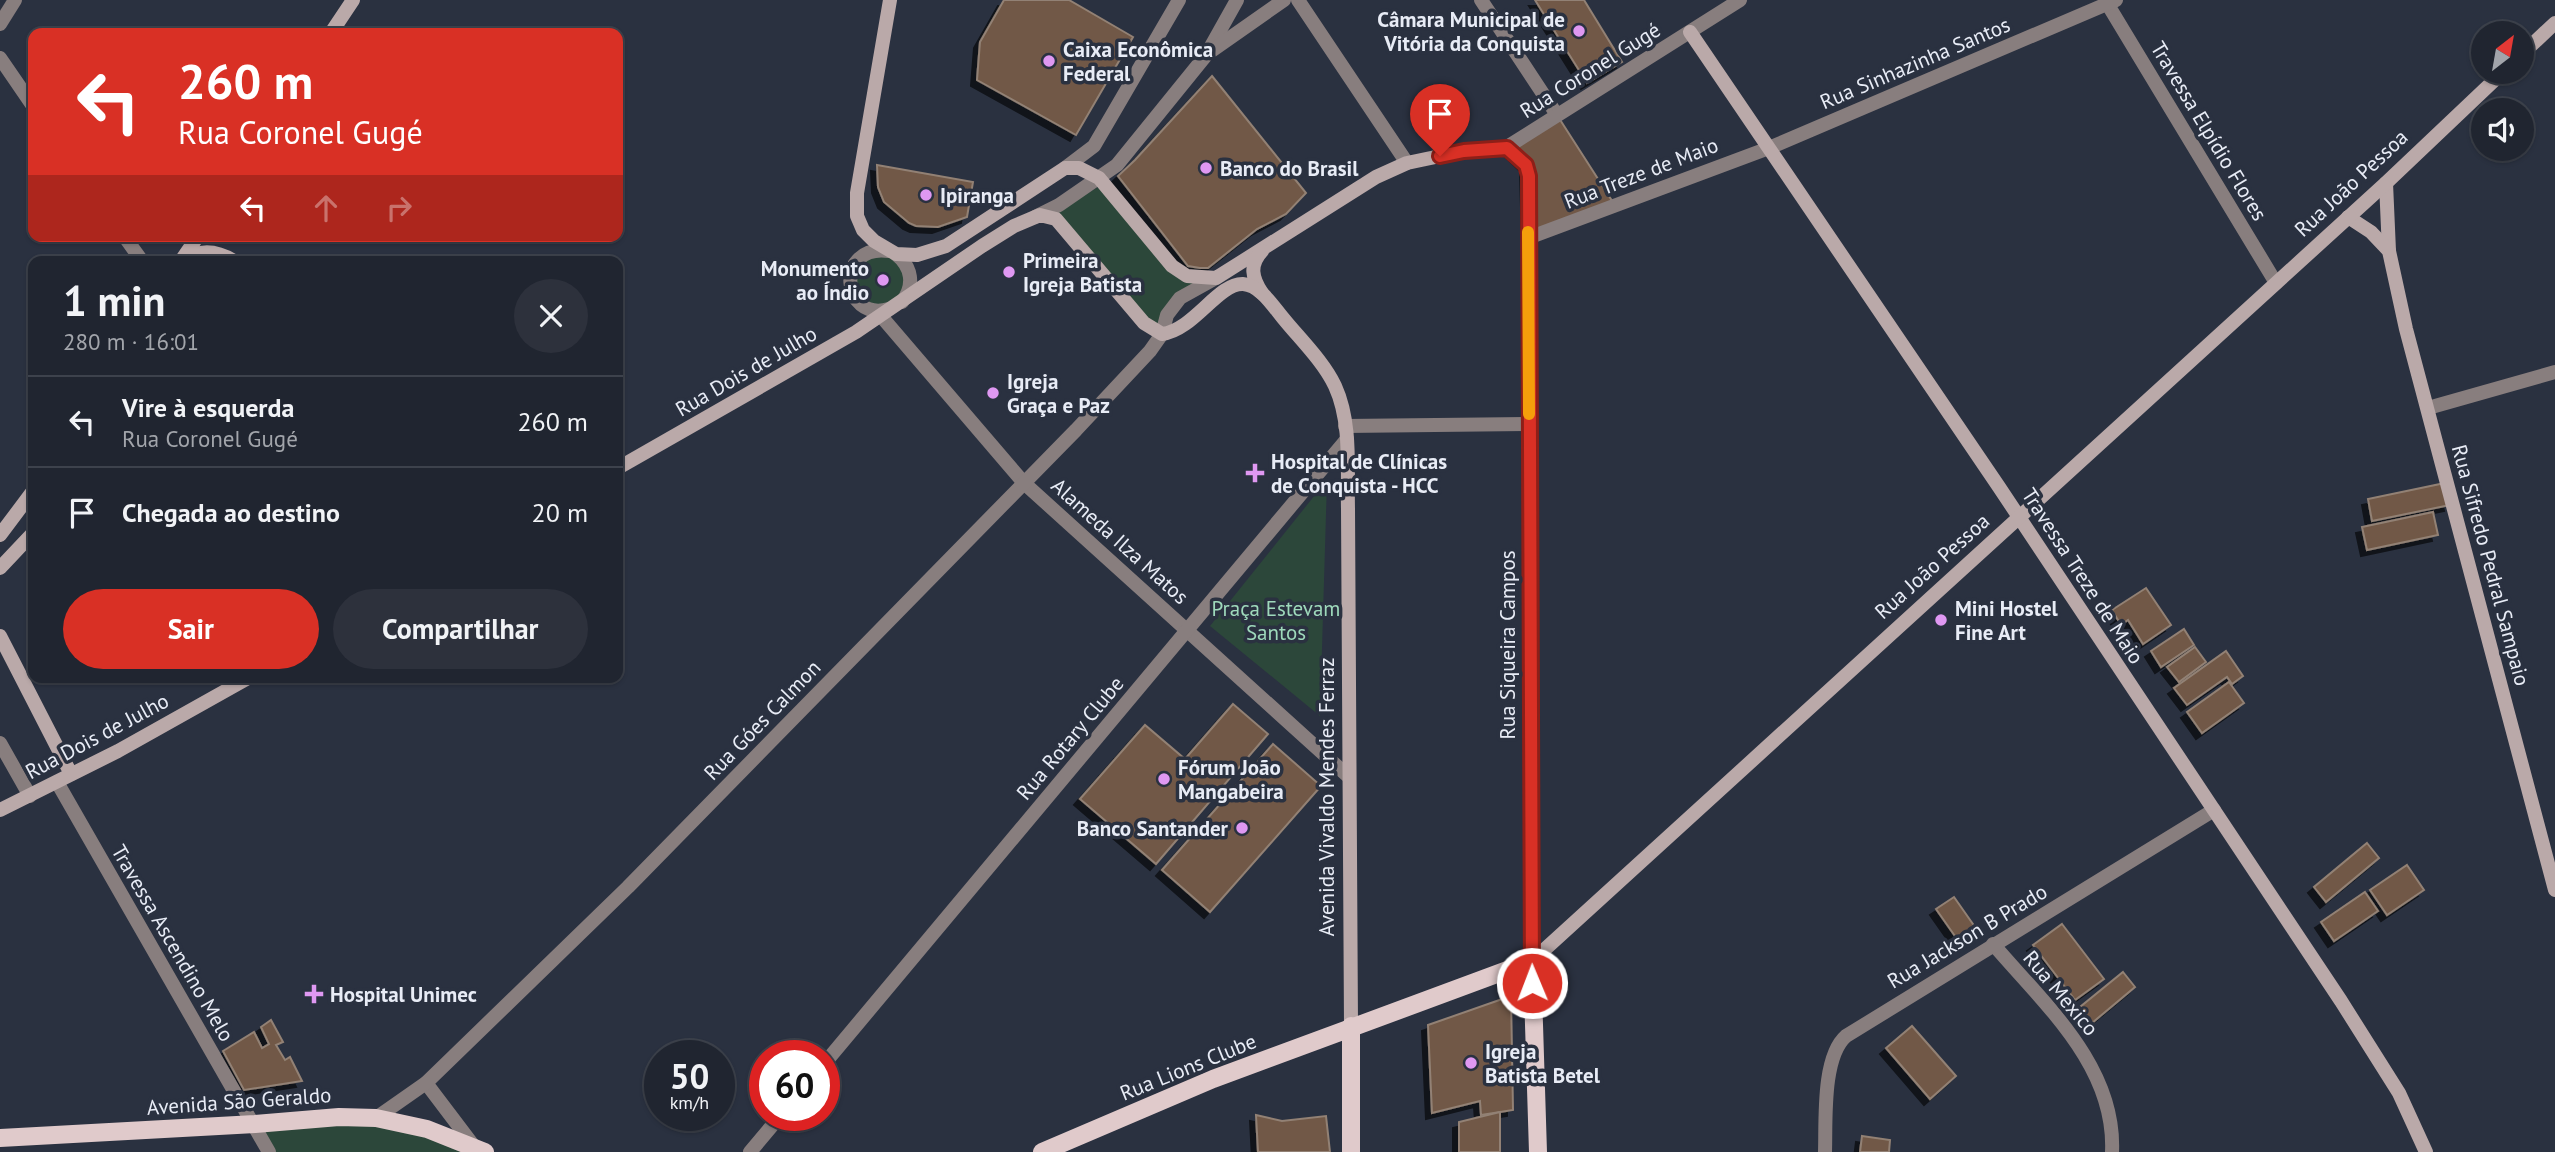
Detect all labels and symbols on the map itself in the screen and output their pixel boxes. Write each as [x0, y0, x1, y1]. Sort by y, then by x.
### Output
place label: Câmara Municipal de Vitória da Conquista [1377, 6, 1565, 57]
street label: Rua Sinhazinha Santos [1816, 11, 2014, 115]
street label: Rua Coronel Gugé [1515, 16, 1665, 124]
north arrow [2471, 21, 2534, 84]
marker: Câmara Municipal de Vitória da Conquista [1571, 23, 1587, 39]
place label: Caixa Econômica Federal [1063, 36, 1213, 87]
street label: Travessa Elpídio Flores [2145, 36, 2273, 226]
marker: Caixa Econômica Federal [1041, 53, 1057, 69]
pin [1410, 84, 1470, 156]
street label: Rua João Pessoa [2289, 124, 2413, 242]
street label: Rua Treze de Maio [1560, 131, 1722, 215]
place label: Banco do Brasil [1220, 155, 1359, 182]
marker: Banco do Brasil [1198, 160, 1214, 176]
place label: Ipiranga [940, 182, 1014, 209]
marker: Ipiranga [918, 187, 934, 203]
place label: Primeira Igreja Batista [1023, 247, 1142, 298]
place label: Monumento ao Índio [761, 255, 869, 306]
marker: Primeira Igreja Batista [1001, 264, 1017, 280]
marker: Monumento ao Índio [875, 272, 891, 288]
street label: Rua Dois de Julho [671, 320, 821, 422]
place label: Igreja Graça e Paz [1007, 368, 1110, 419]
marker: Igreja Graça e Paz [985, 385, 1001, 401]
street label: Rua Sifredo Pedral Sampaio [2446, 441, 2536, 689]
place label: Hospital de Clínicas de Conquista - HCC [1271, 448, 1447, 499]
marker: Hospital de Clínicas de Conquista - HCC [1245, 463, 1265, 483]
street label: Alameda Ilza Matos [1046, 472, 1194, 610]
street label: Travessa Treze de Maio [2016, 483, 2150, 669]
street label: Rua João Pessoa [1869, 507, 1995, 625]
street label: Rua Siqueira Campos [1494, 550, 1521, 740]
park label: Praça Estevam Santos [1212, 595, 1340, 646]
place label: Mini Hostel Fine Art [1955, 595, 2059, 646]
marker: Mini Hostel Fine Art [1933, 612, 1949, 628]
street label: Rua Góes Calmon [698, 654, 826, 786]
street label: Avenida Vivaldo Mendes Ferraz [1313, 657, 1340, 937]
street label: Rua Rotary Clube [1010, 671, 1130, 805]
street label: Rua Dois de Julho [21, 687, 173, 785]
place label: Fórum João Mangabeira [1178, 754, 1284, 805]
marker: Fórum João Mangabeira [1156, 771, 1172, 787]
place label: Banco Santander [1077, 815, 1229, 842]
marker: Banco Santander [1234, 820, 1250, 836]
street label: Travessa Ascendino Melo [106, 840, 240, 1046]
street label: Rua Jackson B Prado [1882, 878, 2052, 994]
street label: Rua Mexico [2018, 945, 2104, 1041]
position arrow [1495, 946, 1569, 1020]
place label: Hospital Unimec [330, 981, 477, 1008]
marker: Hospital Unimec [304, 984, 324, 1004]
street label: Rua Lions Clube [1116, 1027, 1260, 1107]
place label: Igreja Batista Betel [1485, 1038, 1601, 1089]
speed limit sign: 60 [749, 1040, 840, 1131]
marker: Igreja Batista Betel [1463, 1055, 1479, 1071]
street label: Avenida São Geraldo [146, 1081, 332, 1121]

